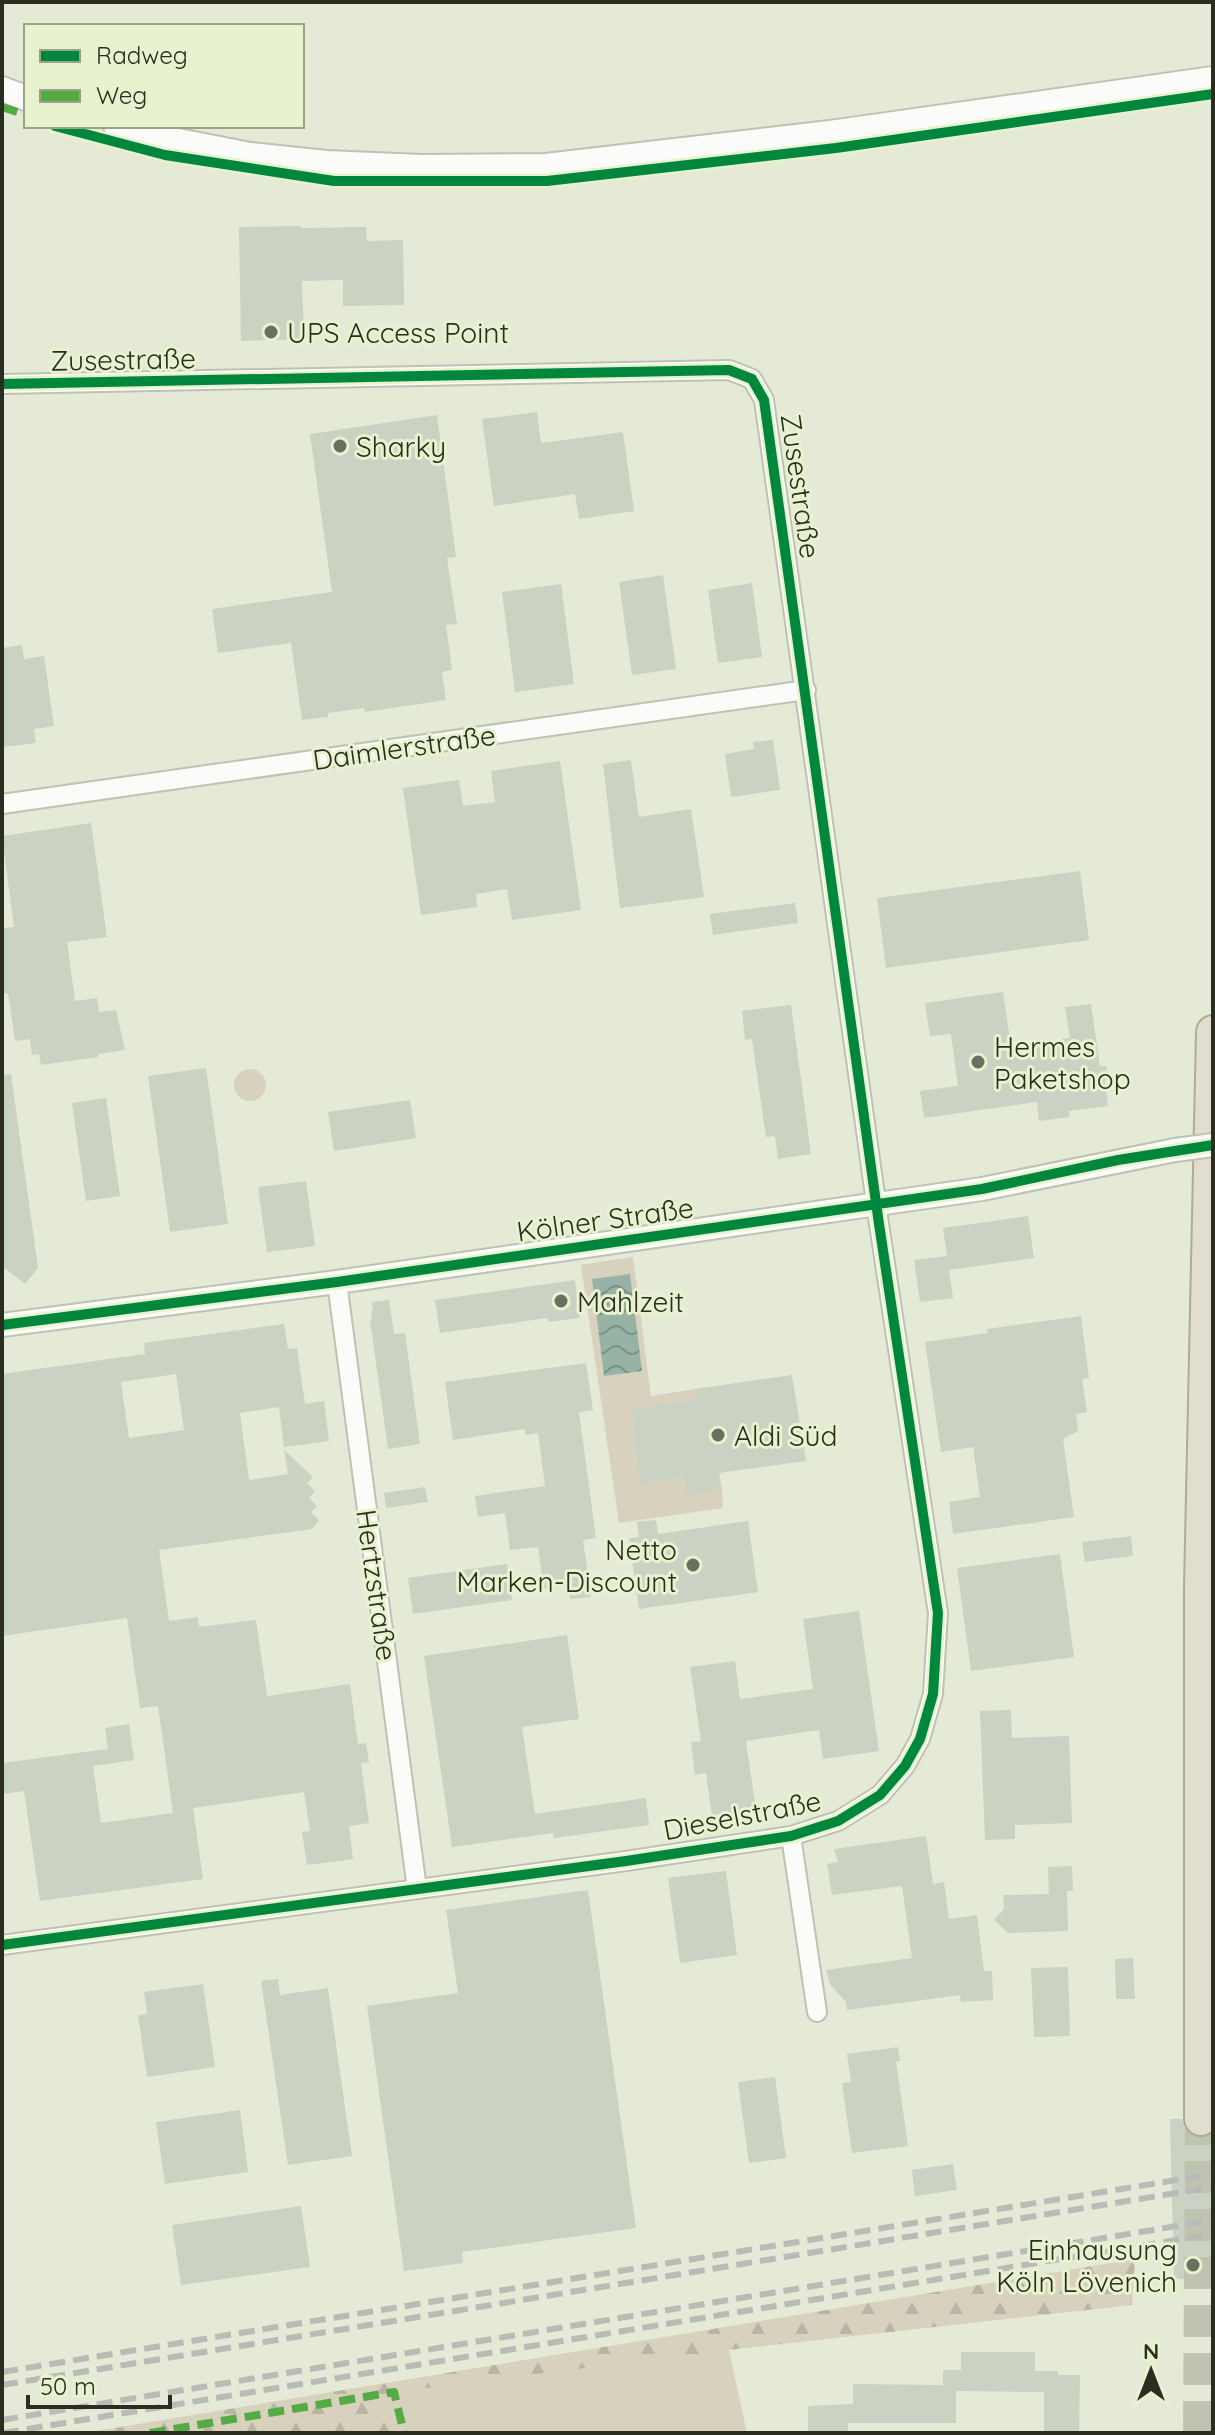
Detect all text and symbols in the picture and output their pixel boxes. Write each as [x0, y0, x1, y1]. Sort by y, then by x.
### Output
legend [24, 24, 304, 128]
text: Radweg [96, 40, 188, 70]
text: Weg [96, 80, 147, 110]
place label: UPS Access Point [287, 315, 509, 350]
marker: UPS Access Point [262, 323, 280, 341]
street label: Zusestraße [50, 340, 196, 378]
street label: Zusestraße [774, 411, 828, 561]
place label: Sharky [356, 429, 446, 464]
marker: Sharky [331, 437, 349, 455]
street label: Daimlerstraße [310, 717, 498, 777]
place label: Hermes Paketshop [994, 1029, 1131, 1096]
marker: Hermes Paketshop [969, 1053, 987, 1071]
street label: Kölner Straße [514, 1189, 696, 1249]
place label: Mahlzeit [577, 1284, 684, 1319]
marker: Mahlzeit [552, 1292, 570, 1310]
place label: Aldi Süd [734, 1418, 838, 1453]
marker: Aldi Süd [709, 1426, 727, 1444]
street label: Hertzstraße [349, 1507, 405, 1663]
place label: Netto Marken-Discount [457, 1532, 677, 1599]
marker: Netto Marken-Discount [684, 1556, 702, 1574]
street label: Dieselstraße [660, 1783, 824, 1847]
place label: Einhausung Köln Lövenich [996, 2232, 1177, 2299]
marker: Einhausung Köln Lövenich [1184, 2256, 1202, 2274]
north arrow [1111, 2331, 1191, 2411]
text: N [1143, 2337, 1159, 2365]
scale bar [28, 2359, 170, 2409]
text: 50 m [40, 2371, 96, 2401]

